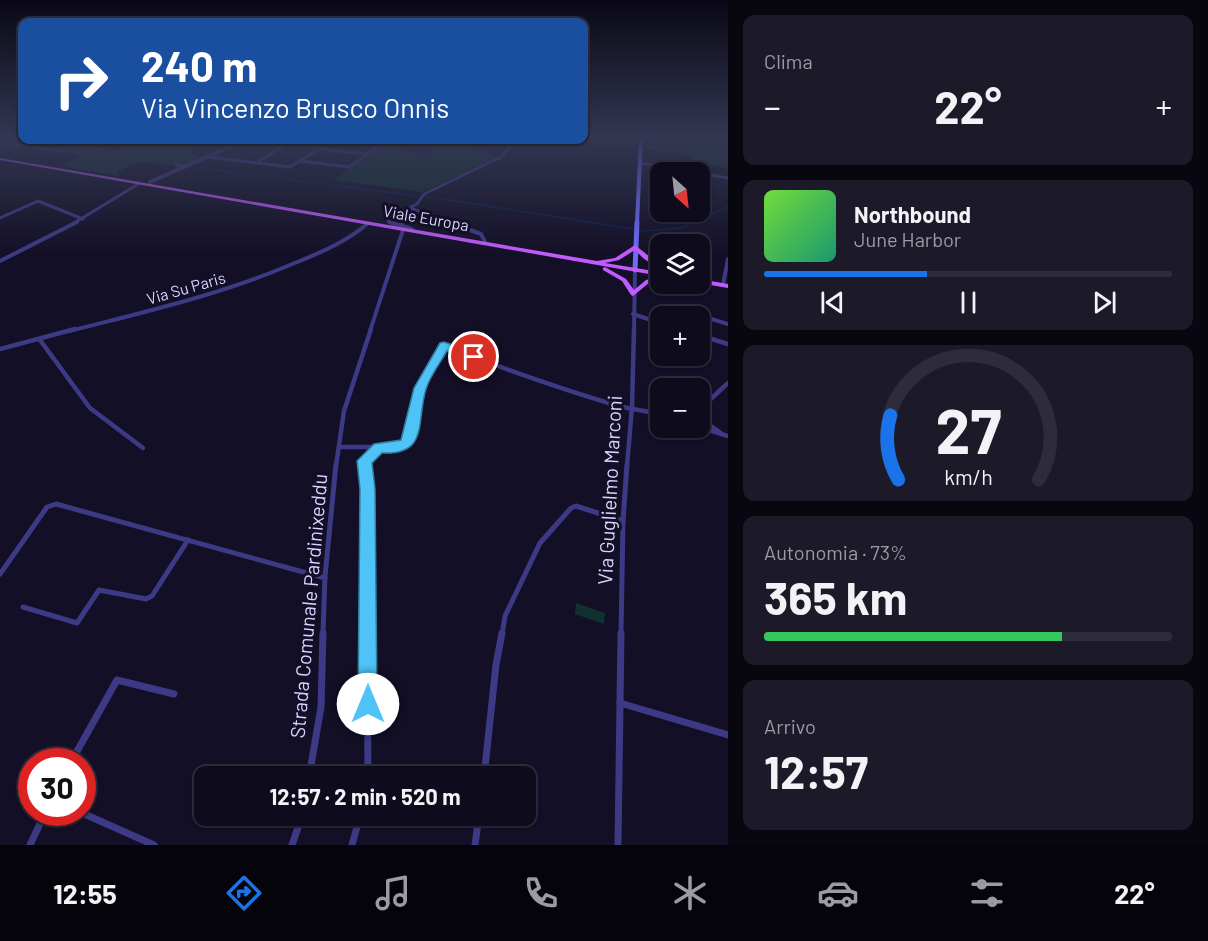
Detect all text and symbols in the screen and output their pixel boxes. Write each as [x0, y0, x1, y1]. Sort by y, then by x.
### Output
text: 240 m [141, 40, 257, 90]
icon: right [42, 42, 120, 120]
text: Clima [764, 49, 813, 73]
text: 22° [934, 79, 1002, 133]
text: − [764, 86, 781, 126]
text: + [1155, 86, 1172, 126]
text: Via Vincenzo Brusco Onnis [141, 91, 449, 123]
north arrow [650, 162, 710, 222]
map controls [650, 162, 710, 438]
street label: Viale Europa [382, 201, 470, 234]
text: Northbound [854, 201, 971, 227]
text: June Harbor [854, 227, 961, 251]
button: layers [650, 234, 710, 294]
street label: Via Su Paris [144, 267, 228, 308]
icon: previous [816, 286, 849, 319]
icon: pause [952, 286, 985, 319]
icon: next [1088, 286, 1121, 319]
button: + [650, 306, 710, 366]
pin [448, 331, 499, 382]
icon: arrive [457, 340, 490, 373]
button: − [650, 378, 710, 438]
text: 27 [935, 392, 1001, 466]
street label: Via Guglielmo Marconi [592, 395, 626, 585]
text: km/h [944, 464, 992, 489]
street label: Strada Comunale Pardinixeddu [284, 473, 332, 739]
text: Autonomia · 73% [764, 540, 907, 564]
text: 365 km [764, 570, 907, 624]
position arrow [336, 672, 400, 736]
text: Arrivo [764, 714, 816, 738]
text: 12:57 [764, 744, 868, 798]
speed limit sign: 30 [18, 748, 96, 826]
text: 12:57 · 2 min · 520 m [269, 783, 461, 809]
icon: directions [223, 872, 265, 914]
icon: music [372, 872, 414, 914]
icon: phone [520, 872, 562, 914]
icon: climate [669, 872, 711, 914]
icon: car [817, 872, 859, 914]
icon: filters [966, 872, 1008, 914]
text: 12:55 [53, 877, 117, 909]
text: 22° [1114, 877, 1155, 909]

